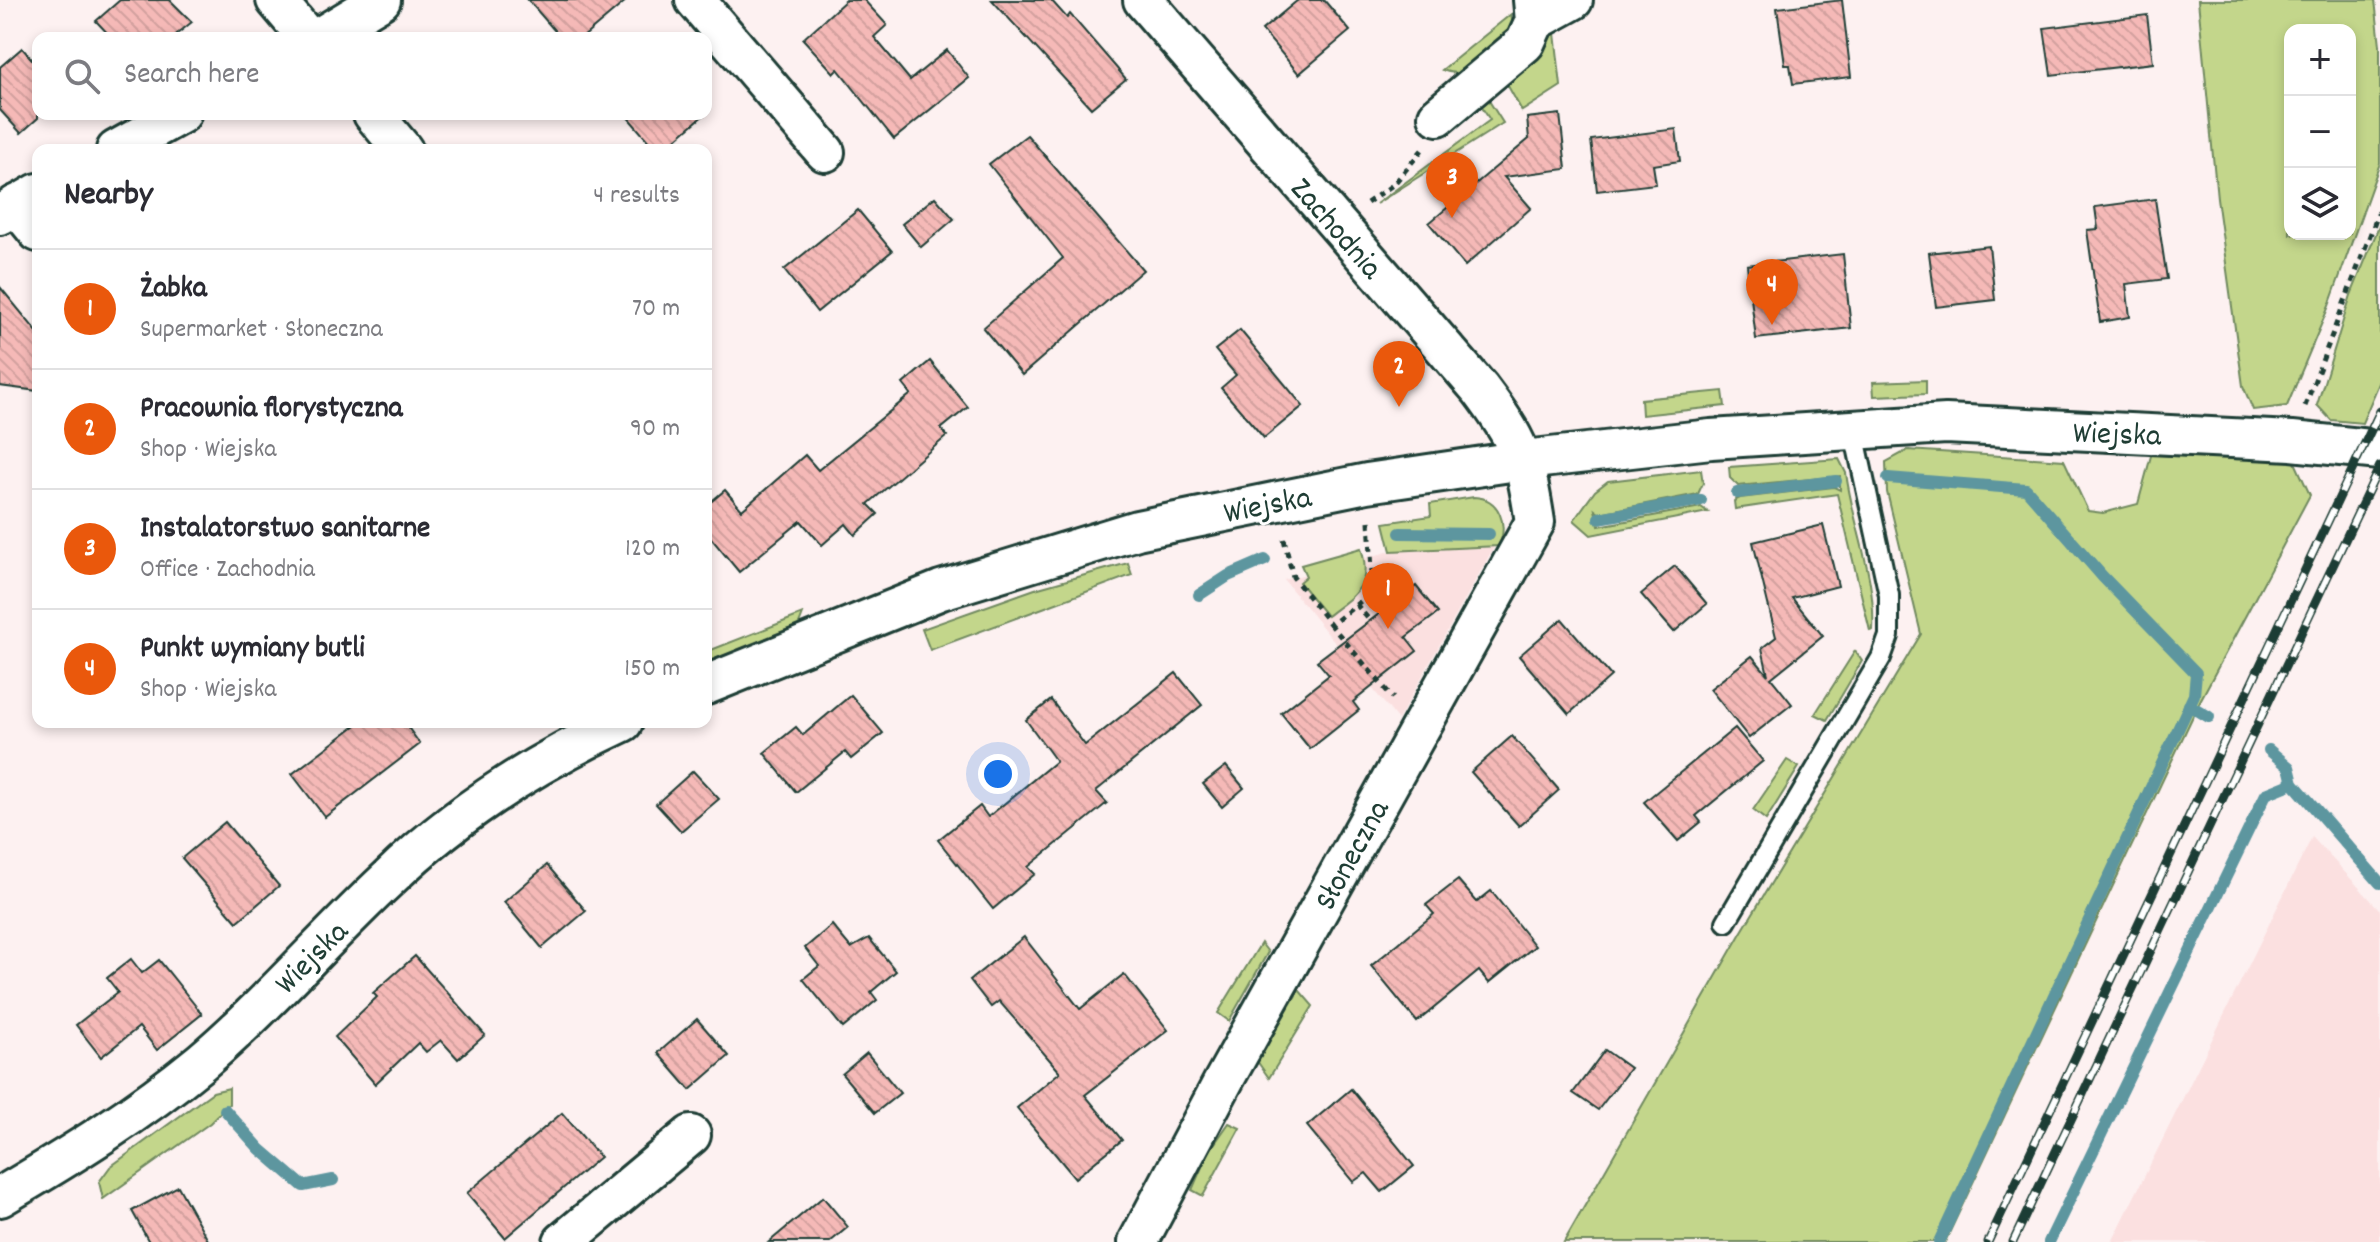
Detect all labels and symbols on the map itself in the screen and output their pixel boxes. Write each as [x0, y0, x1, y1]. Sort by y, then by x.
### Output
pin: 3 [1426, 152, 1478, 218]
street label: Zachodnia [1277, 169, 1392, 292]
pin: 4 [1746, 259, 1798, 325]
pin: 2 [1373, 341, 1425, 407]
street label: Wiejska [2072, 412, 2163, 462]
street label: Wiejska [1220, 477, 1317, 539]
pin: 1 [1362, 563, 1414, 629]
your location [978, 754, 1018, 794]
street label: Słoneczna [1305, 792, 1404, 920]
street label: Wiejska [266, 911, 362, 1007]

